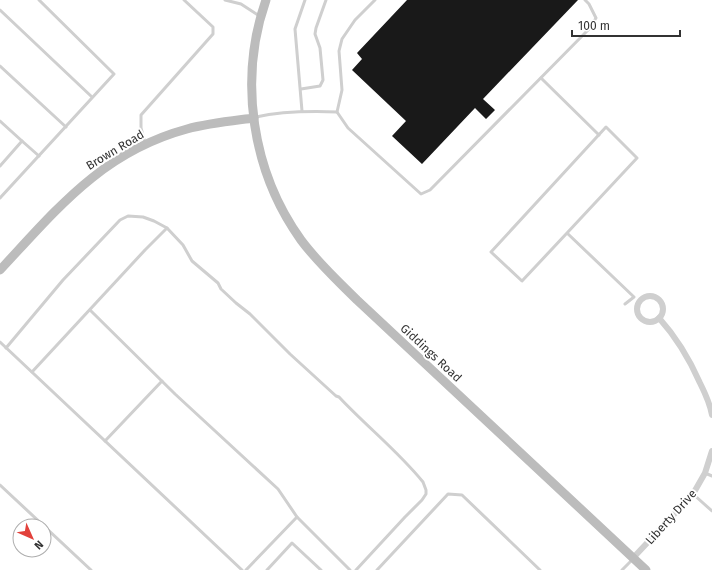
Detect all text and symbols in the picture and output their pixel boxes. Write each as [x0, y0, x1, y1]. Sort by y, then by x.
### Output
scale bar [572, 12, 680, 38]
text: 100 m [578, 19, 610, 33]
street label: Brown Road [84, 127, 146, 173]
street label: Giddings Road [398, 321, 464, 385]
street label: Liberty Drive [643, 487, 699, 547]
north arrow [12, 518, 52, 558]
text: N [32, 538, 46, 552]

